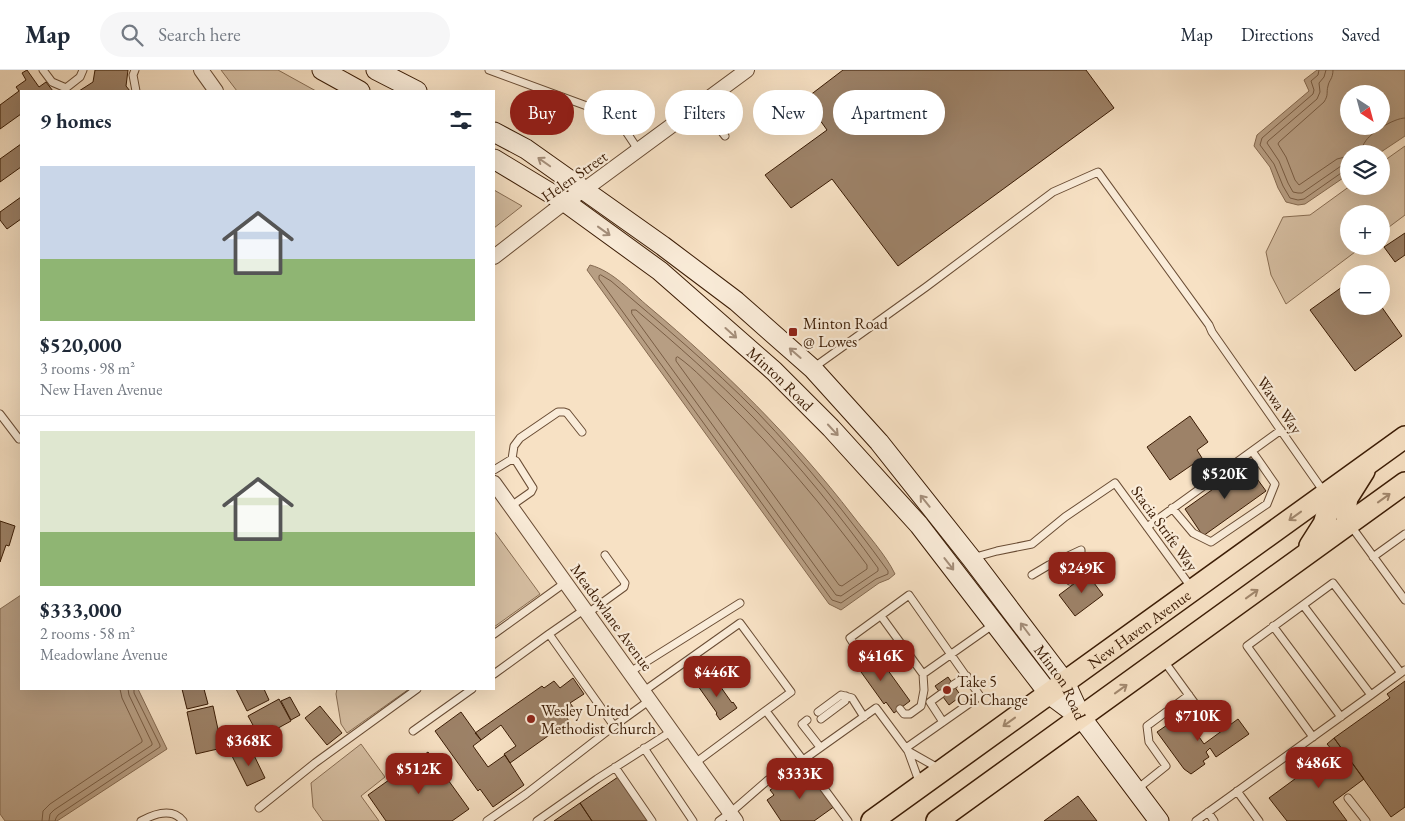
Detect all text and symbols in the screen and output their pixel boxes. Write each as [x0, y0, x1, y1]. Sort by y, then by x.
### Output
search box [100, 12, 450, 57]
text: Map [25, 19, 70, 50]
icon: search [118, 21, 146, 49]
text: Search here [158, 22, 241, 47]
text: Map [1181, 23, 1213, 46]
text: Directions [1241, 23, 1313, 46]
text: Saved [1341, 23, 1380, 46]
north arrow [1340, 85, 1390, 135]
map controls [1340, 85, 1390, 315]
chip: Buy [510, 90, 574, 135]
chip: Rent [584, 90, 655, 135]
chip: Filters [665, 90, 743, 135]
chip: New [753, 90, 823, 135]
chip: Apartment [833, 90, 945, 135]
icon: filters [447, 106, 475, 134]
text: 9 homes [40, 107, 112, 134]
button: layers [1340, 145, 1390, 195]
street label: Helen Street [537, 146, 611, 207]
one-way arrow [538, 157, 552, 167]
icon: home [213, 198, 303, 288]
button: + [1340, 205, 1390, 255]
one-way arrow [597, 226, 611, 236]
button: − [1340, 265, 1390, 315]
place label: Minton Road @ Lowes [803, 313, 889, 352]
marker: Minton Road @ Lowes [787, 326, 799, 338]
one-way arrow [724, 327, 737, 338]
text: $520,000 [40, 331, 122, 358]
street label: Minton Road [742, 342, 819, 416]
one-way arrow [789, 348, 802, 359]
text: 3 rooms · 98 m² [40, 358, 135, 379]
street label: Wawa Way [1252, 372, 1308, 439]
text: New Haven Avenue [40, 379, 163, 400]
one-way arrow [827, 424, 839, 437]
pin: $520K [1190, 458, 1260, 500]
text: $520K [1203, 463, 1247, 484]
icon: home [213, 464, 303, 554]
street label: Stacia Strife Way [1126, 481, 1203, 576]
one-way arrow [1377, 493, 1391, 503]
one-way arrow [920, 495, 931, 508]
one-way arrow [1288, 511, 1302, 521]
pin: $249K [1047, 552, 1117, 594]
one-way arrow [944, 557, 954, 571]
text: $249K [1060, 557, 1104, 578]
street label: Meadowlane Avenue [566, 560, 658, 675]
street label: New Haven Avenue [1083, 585, 1195, 673]
one-way arrow [1245, 588, 1259, 599]
text: $333,000 [40, 596, 122, 623]
text: 2 rooms · 58 m² [40, 623, 135, 644]
one-way arrow [1020, 623, 1031, 636]
pin: $416K [846, 640, 916, 682]
street label: Minton Road [1029, 640, 1091, 724]
text: Meadowlane Avenue [40, 644, 168, 665]
text: $416K [859, 645, 903, 666]
pin: $446K [682, 656, 752, 698]
text: $446K [695, 661, 739, 682]
place label: Take 5 Oil Change [957, 671, 1028, 710]
marker: Take 5 Oil Change [941, 684, 953, 696]
one-way arrow [1114, 684, 1128, 694]
place label: Wesley United Methodist Church [541, 700, 656, 739]
pin: $710K [1163, 700, 1233, 742]
text: $710K [1176, 705, 1220, 726]
marker: Wesley United Methodist Church [525, 713, 537, 725]
one-way arrow [1002, 717, 1016, 727]
pin: $368K [214, 724, 284, 767]
text: $368K [227, 730, 271, 751]
pin: $486K [1284, 746, 1354, 789]
pin: $512K [384, 752, 454, 795]
text: $486K [1297, 752, 1341, 773]
text: $512K [397, 758, 441, 779]
pin: $333K [765, 758, 835, 800]
text: $333K [778, 763, 822, 784]

